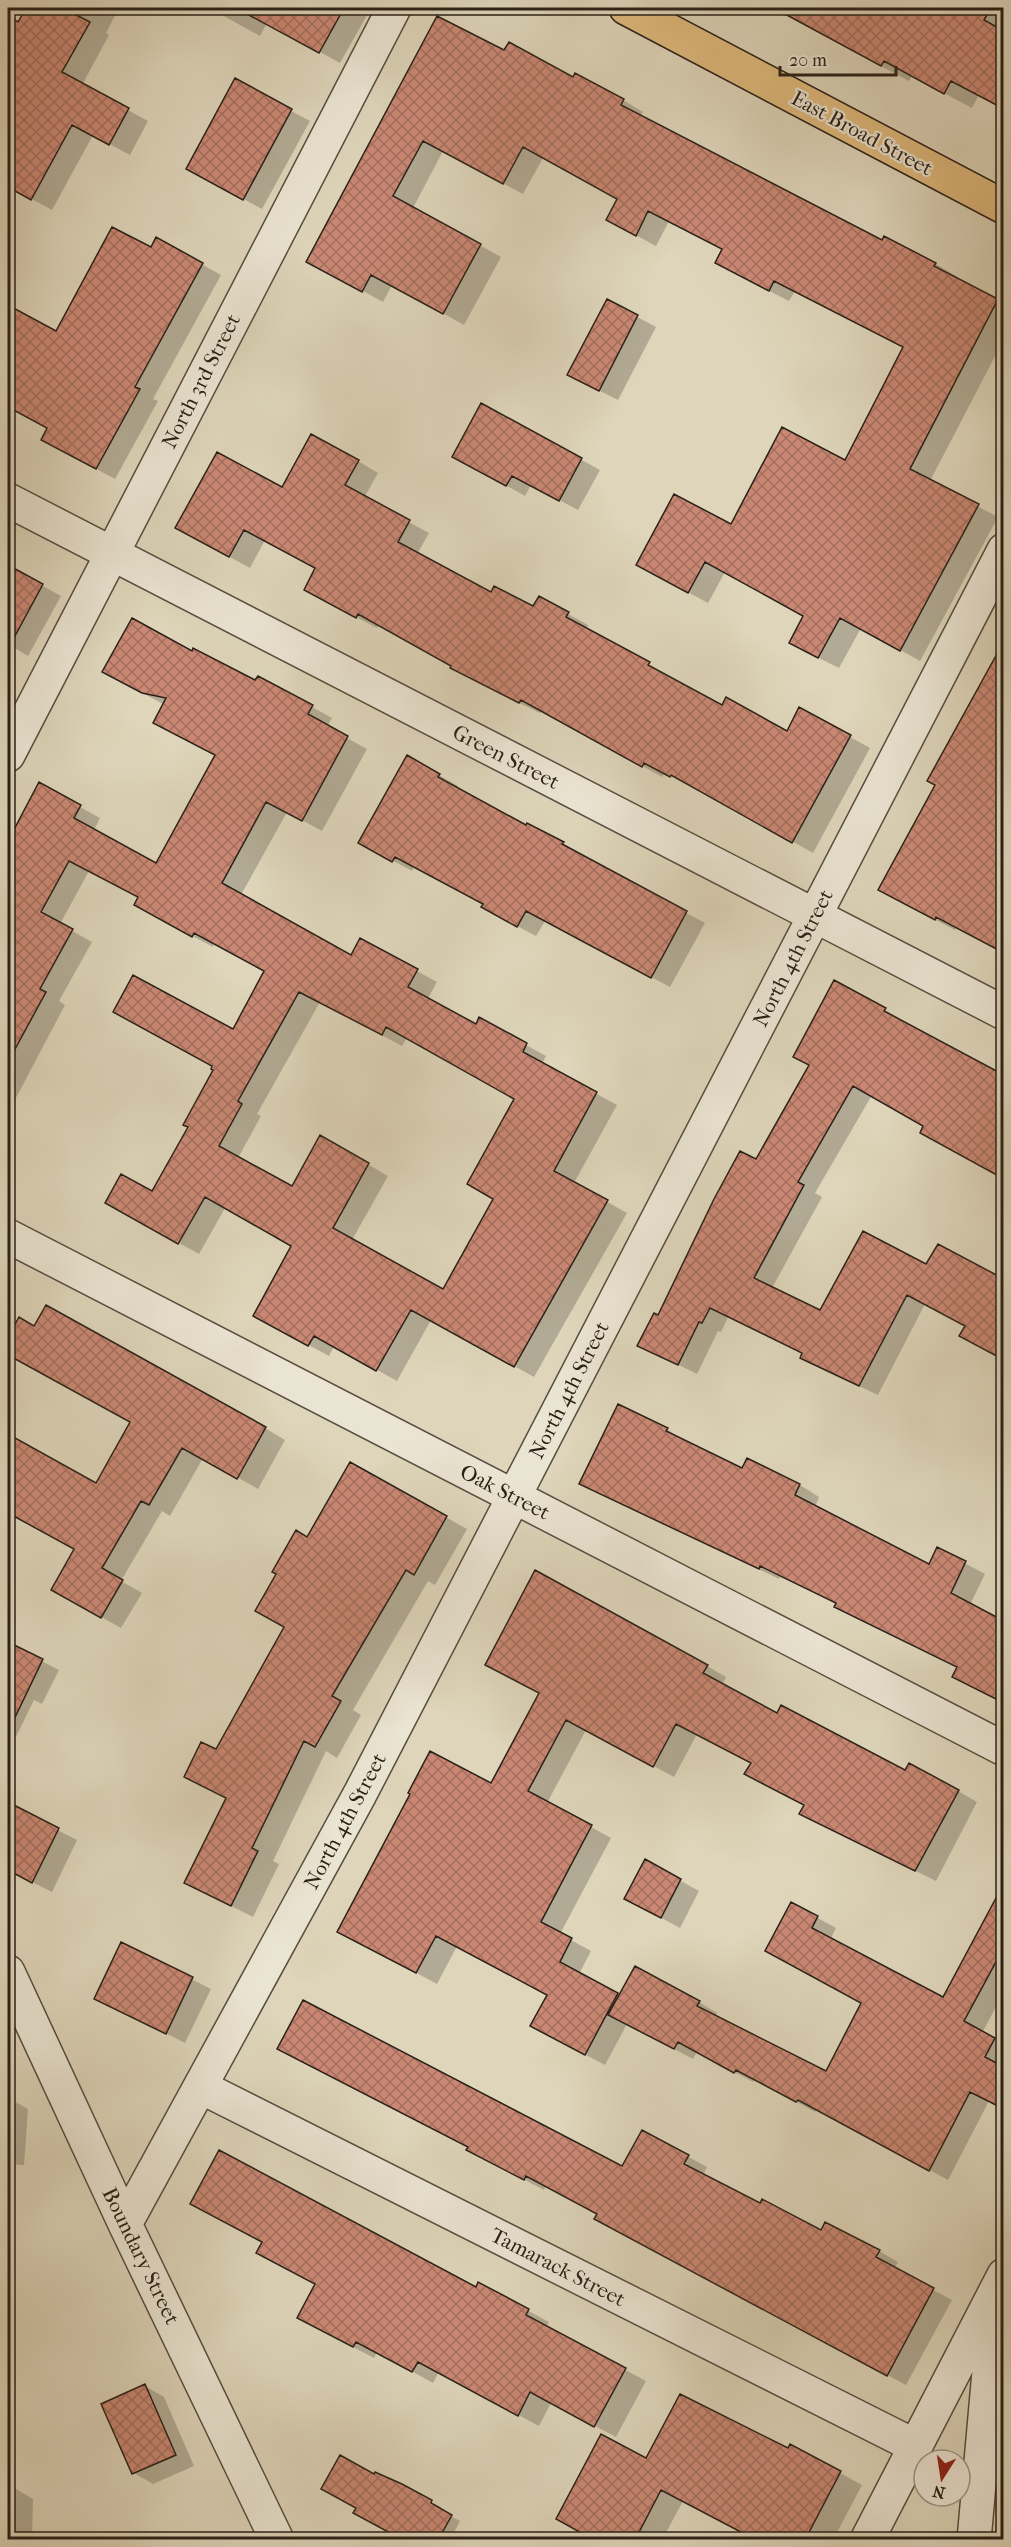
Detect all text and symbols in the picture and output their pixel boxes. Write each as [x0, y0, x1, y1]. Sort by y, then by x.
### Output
scale bar [780, 39, 896, 77]
text: 20 m [789, 50, 827, 71]
street label: East Broad Street [787, 86, 937, 181]
street label: North 3rd Street [157, 309, 245, 452]
street label: Green Street [449, 720, 564, 794]
street label: North 4th Street [748, 885, 838, 1030]
street label: North 4th Street [524, 1317, 614, 1462]
street label: Oak Street [456, 1459, 554, 1525]
street label: North 4th Street [299, 1748, 391, 1893]
street label: Boundary Street [97, 2184, 185, 2329]
street label: Tamarack Street [487, 2223, 630, 2311]
north arrow [912, 2448, 972, 2508]
text: N [930, 2481, 947, 2503]

